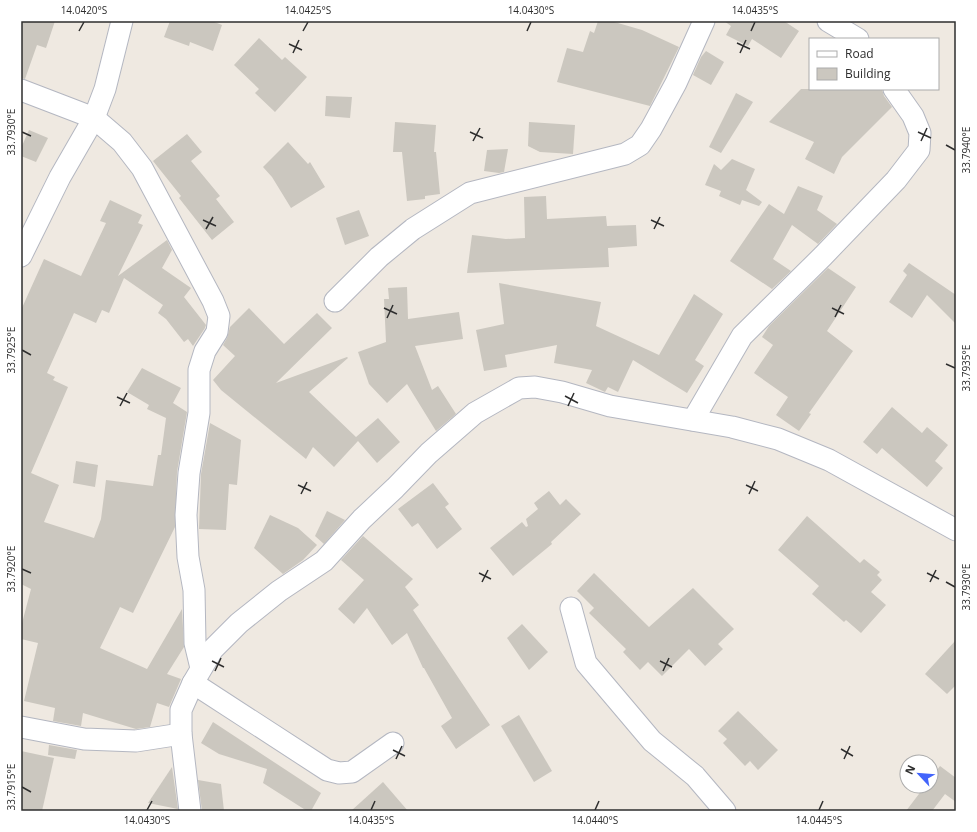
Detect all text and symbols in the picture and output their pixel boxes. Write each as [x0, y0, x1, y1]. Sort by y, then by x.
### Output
text: 14.0420°S [61, 3, 107, 17]
text: 14.0425°S [285, 3, 331, 17]
text: 14.0430°S [508, 3, 554, 17]
text: 14.0435°S [732, 3, 778, 17]
legend [809, 38, 939, 90]
text: Road [845, 45, 874, 62]
text: Building [845, 65, 891, 82]
text: 33.7930°E [4, 109, 18, 155]
text: 33.7940°E [959, 127, 973, 173]
text: 33.7925°E [4, 327, 18, 373]
text: 33.7935°E [959, 345, 973, 391]
text: 33.7920°E [4, 546, 18, 592]
text: 33.7930°E [959, 564, 973, 610]
north arrow [899, 754, 939, 794]
text: N [901, 762, 918, 777]
text: 33.7915°E [4, 764, 18, 810]
text: 14.0430°S [124, 813, 170, 827]
text: 14.0435°S [348, 813, 394, 827]
text: 14.0440°S [572, 813, 618, 827]
text: 14.0445°S [796, 813, 842, 827]

